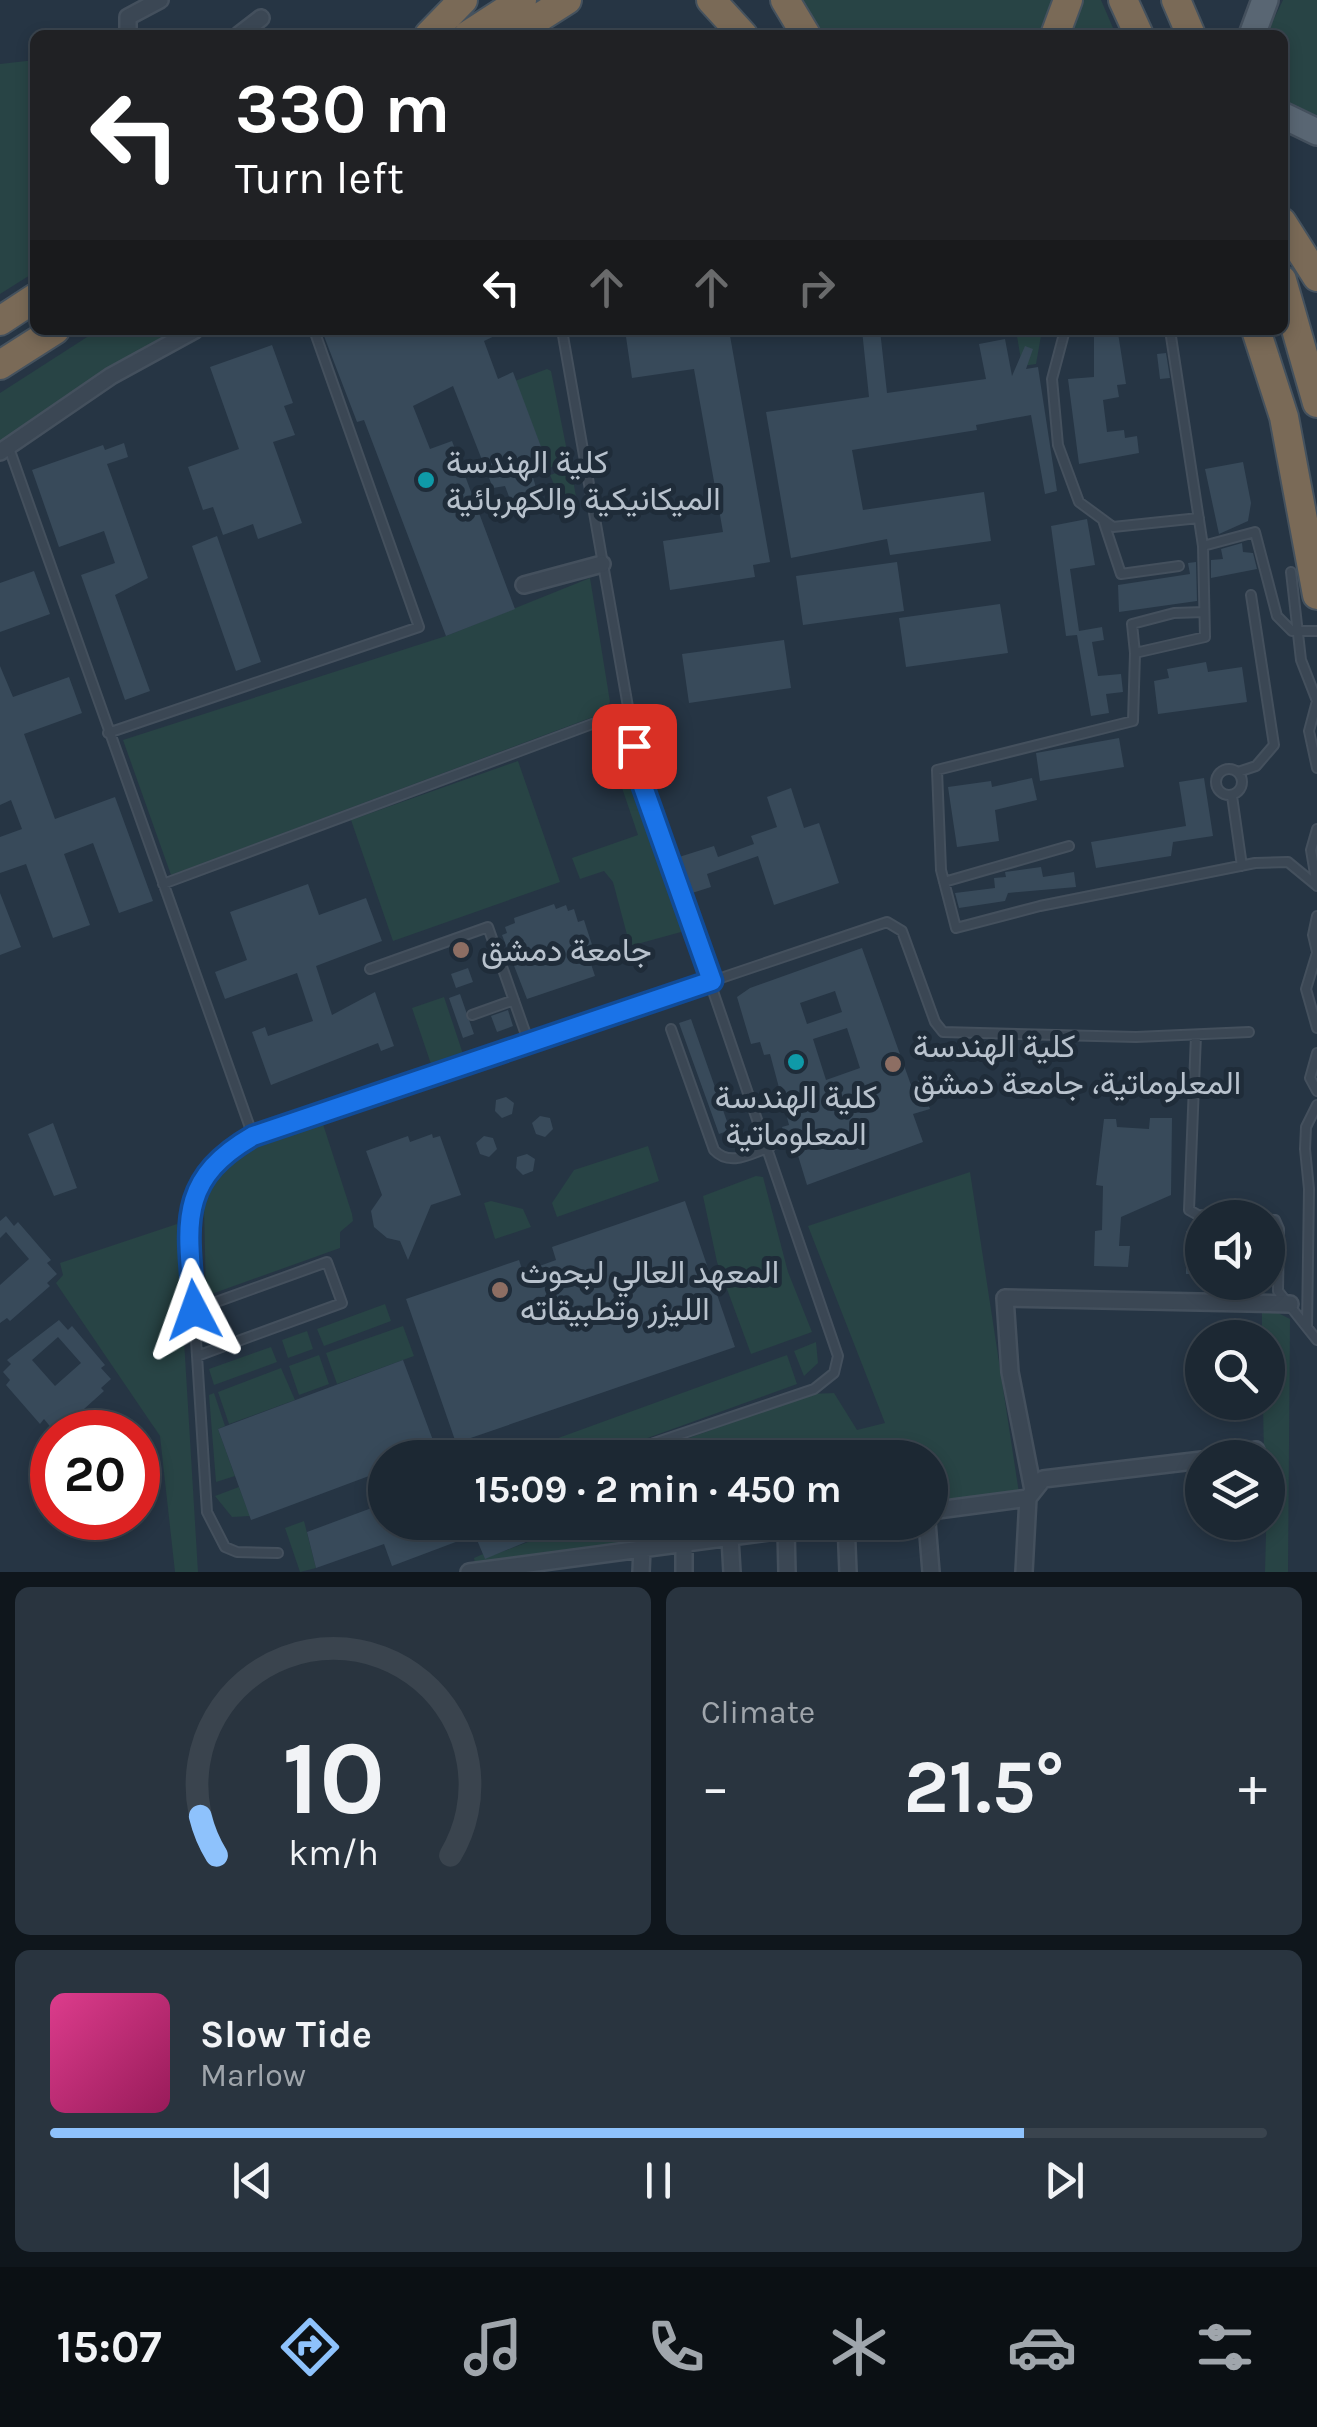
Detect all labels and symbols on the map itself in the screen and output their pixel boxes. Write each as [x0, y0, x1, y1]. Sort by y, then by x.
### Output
place label: كلية الهندسة الميكانيكية والكهربائية [446, 444, 721, 519]
marker: كلية الهندسة الميكانيكية والكهربائية [415, 469, 437, 491]
pin [592, 704, 677, 789]
place label: جامعة دمشق [481, 932, 652, 969]
marker: جامعة دمشق [450, 939, 472, 961]
place label: كلية الهندسة المعلوماتية، جامعة دمشق [913, 1028, 1241, 1103]
marker: كلية الهندسة المعلوماتية [785, 1051, 807, 1073]
marker: كلية الهندسة المعلوماتية، جامعة دمشق [882, 1053, 904, 1075]
place label: كلية الهندسة المعلوماتية [715, 1079, 877, 1154]
place label: المعهد العالي لبحوث الليزر وتطبيقاته [520, 1254, 779, 1329]
position arrow [142, 1258, 246, 1362]
marker: المعهد العالي لبحوث الليزر وتطبيقاته [489, 1279, 511, 1301]
speed limit sign: 20 [30, 1410, 160, 1540]

